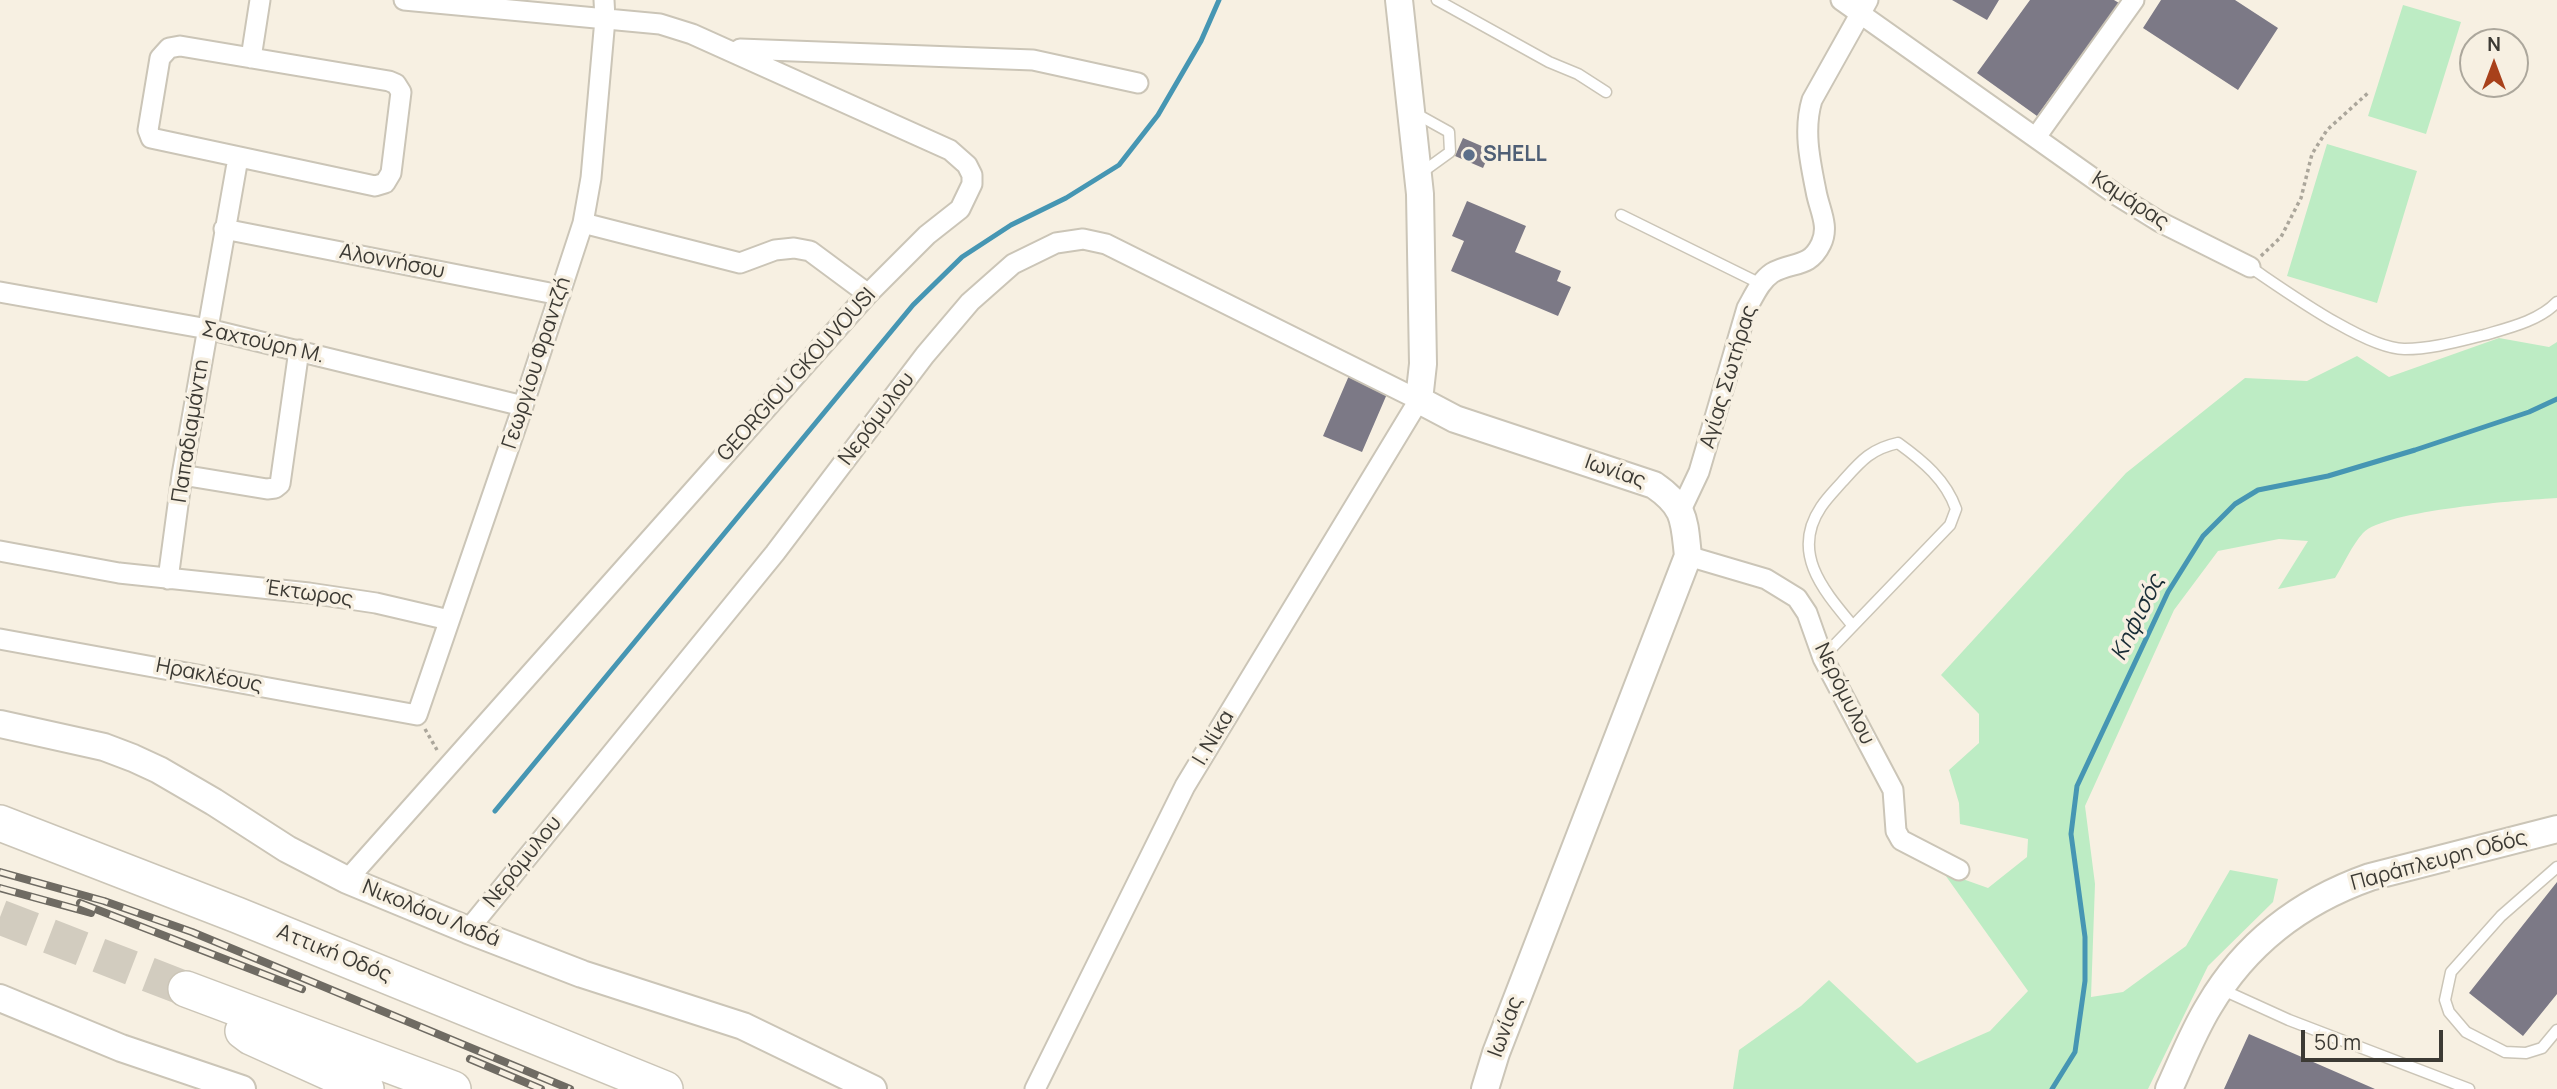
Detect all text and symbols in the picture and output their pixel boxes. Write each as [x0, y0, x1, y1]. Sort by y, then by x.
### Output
north arrow [2459, 28, 2529, 98]
text: N [2487, 31, 2501, 57]
place label: SHELL [1483, 142, 1547, 168]
marker: SHELL [1461, 147, 1477, 163]
street label: Καμάρας [2087, 167, 2173, 235]
street label: Αλοννήσου [337, 239, 447, 285]
street label: Γεωργίου Φραντζή [497, 274, 577, 452]
street label: GEORGIOU GKOUVOUSI [713, 283, 881, 467]
street label: Αγίας Σωτήρας [1695, 302, 1763, 452]
street label: Σαχτούρη Μ. [199, 317, 327, 369]
street label: Παπαδιαμάντη [167, 357, 215, 505]
street label: Νερόμυλου [834, 368, 920, 470]
street label: Ιωνίας [1581, 450, 1649, 494]
water label: Κηφισός [2105, 571, 2171, 665]
street label: Έκτωρος [263, 575, 355, 613]
street label: Νερόμυλου [1809, 639, 1879, 749]
street label: Ηρακλέους [154, 653, 264, 699]
street label: Ι. Νίκα [1188, 706, 1240, 770]
street label: Νερόμυλου [479, 811, 567, 913]
street label: Παράπλευρη Οδός [2348, 825, 2530, 897]
street label: Νικολάου Λαδά [358, 875, 504, 953]
street label: Αττική Οδός [273, 920, 395, 988]
street label: Ιωνίας [1483, 993, 1529, 1061]
scale bar [2305, 1016, 2447, 1060]
text: 50 m [2314, 1028, 2361, 1056]

